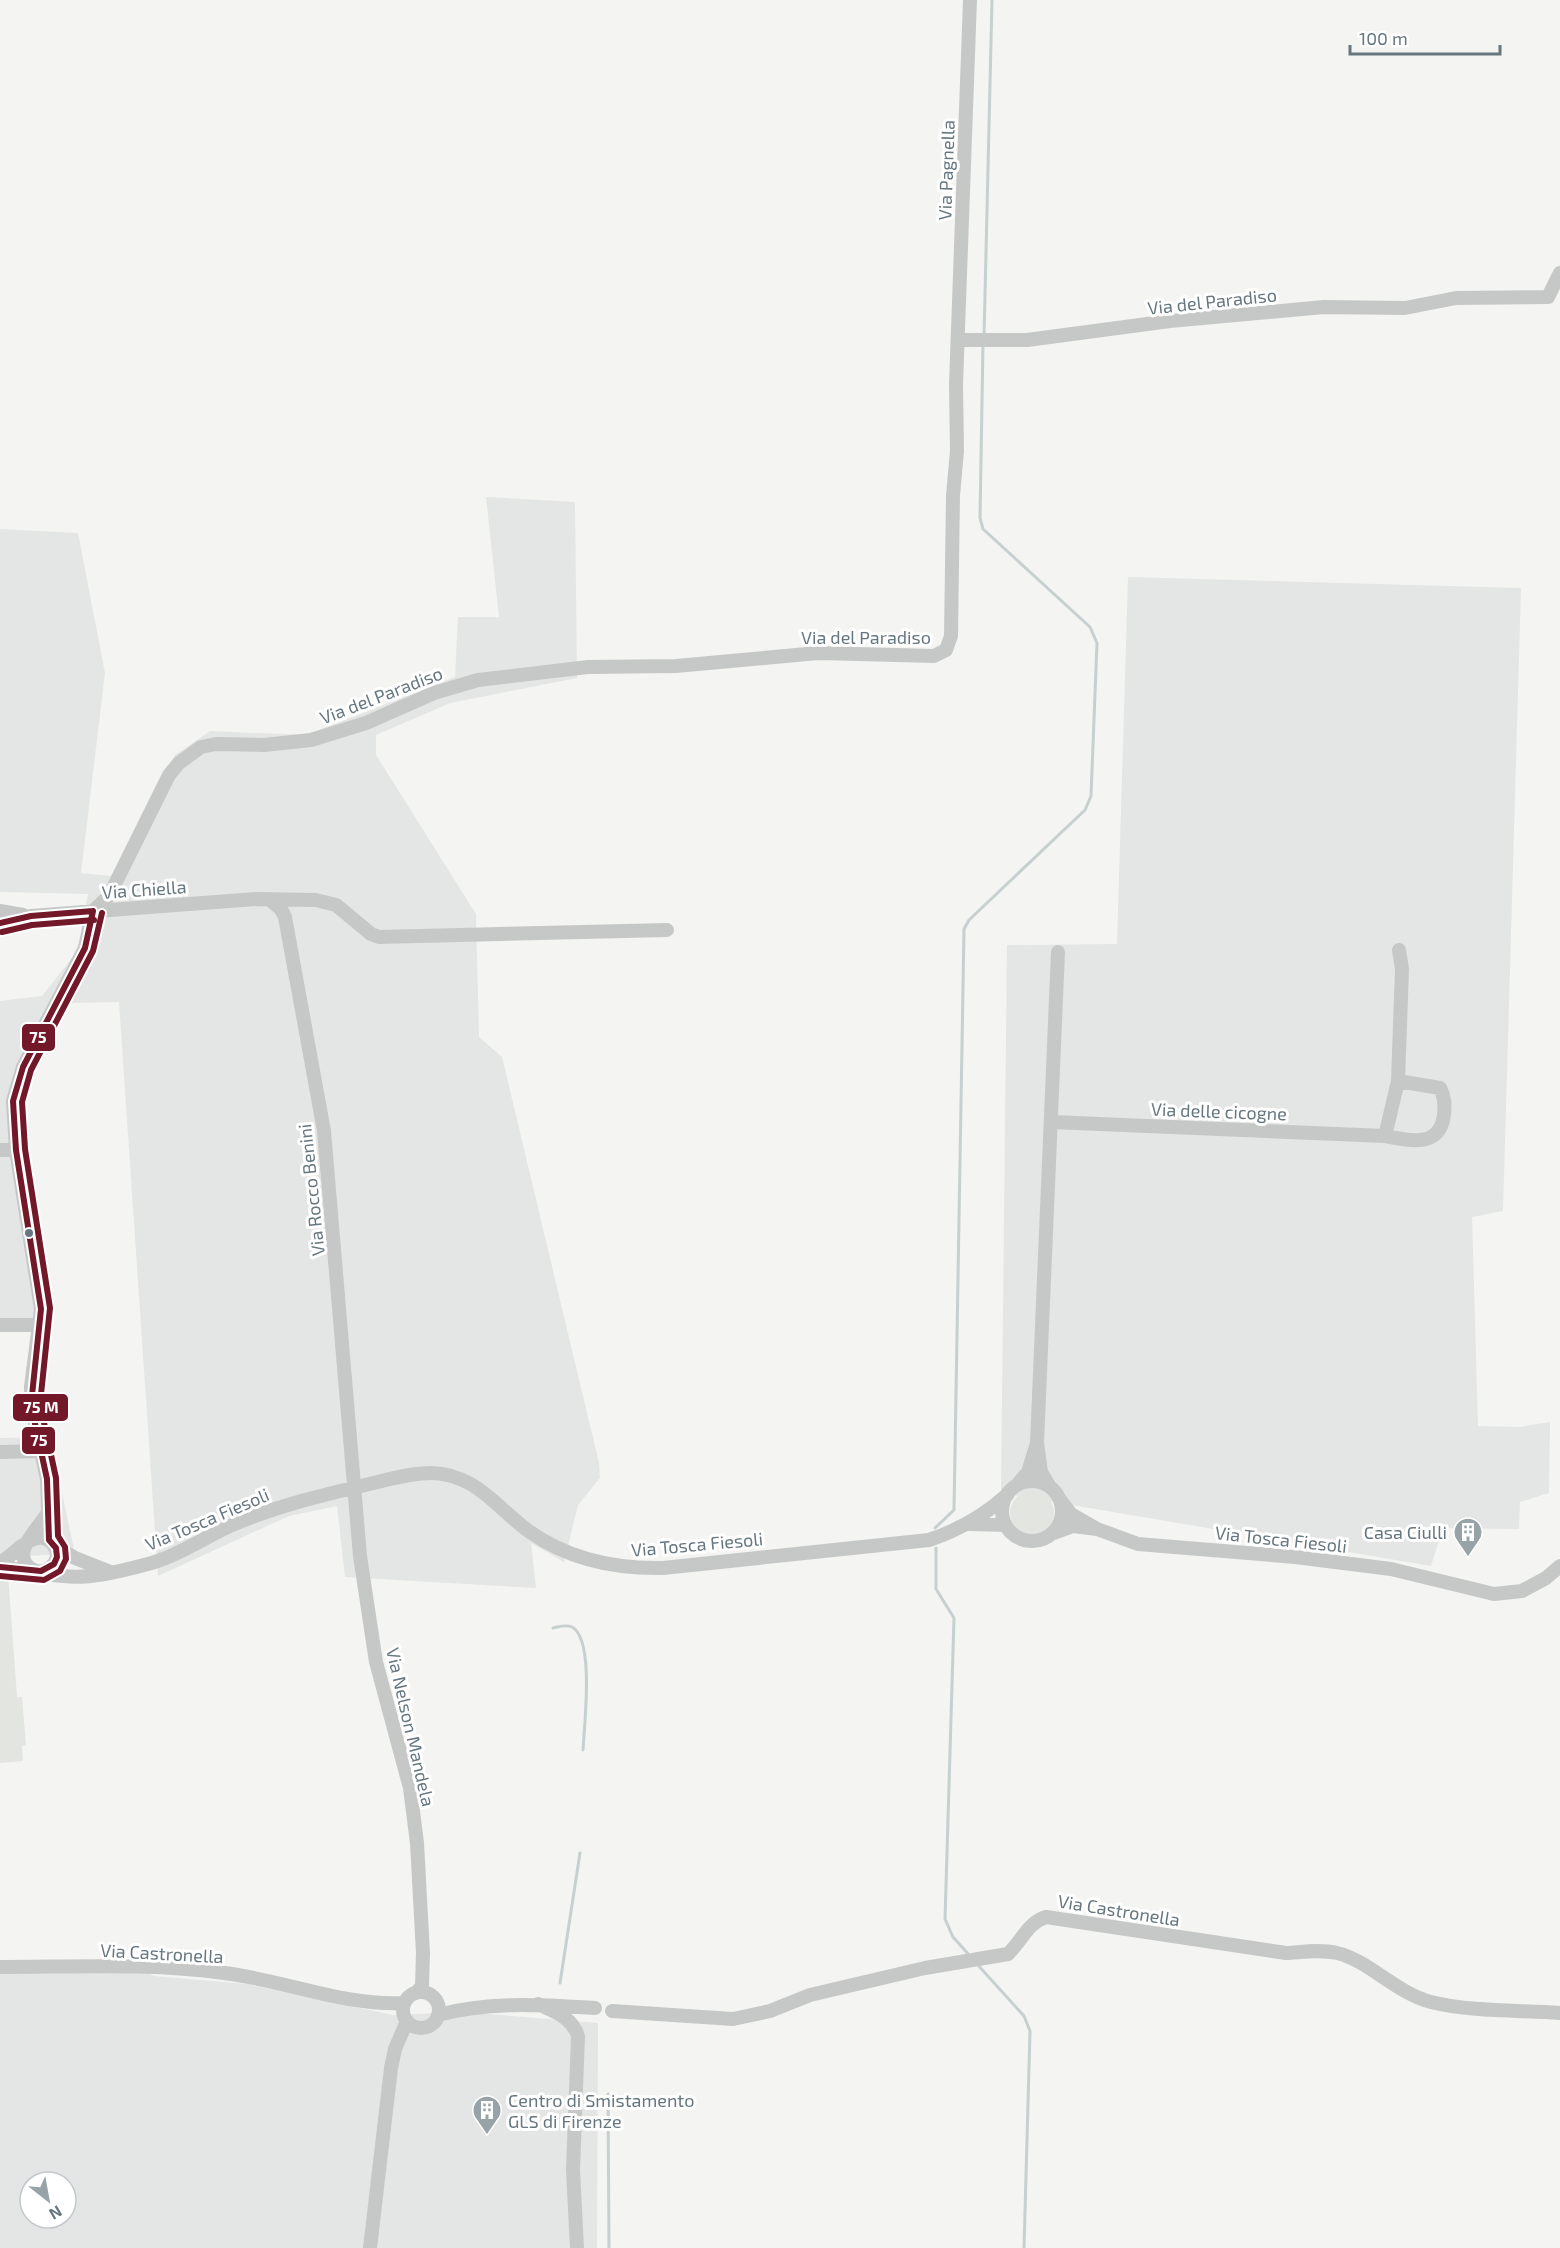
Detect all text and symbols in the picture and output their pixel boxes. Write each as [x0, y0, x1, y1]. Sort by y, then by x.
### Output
scale bar [1350, 18, 1500, 56]
text: 100 m [1359, 27, 1408, 49]
street label: Via Pagnella [933, 119, 959, 221]
street label: Via del Paradiso [1146, 283, 1278, 319]
street label: Via del Paradiso [801, 626, 931, 648]
street label: Via del Paradiso [316, 661, 446, 729]
street label: Via Chiella [101, 875, 187, 903]
line badge: 75 [21, 1023, 56, 1052]
text: 75 [29, 1027, 47, 1046]
street label: Via delle cicogne [1151, 1098, 1287, 1124]
street label: Via Rocco Benini [293, 1123, 329, 1257]
unlabelled marker [23, 1227, 35, 1239]
line badge: 75 M [12, 1393, 69, 1422]
text: 75 M [23, 1397, 59, 1416]
line badge: 75 [21, 1426, 56, 1455]
text: 75 [30, 1430, 48, 1449]
street label: Via Tosca Fiesoli [142, 1483, 272, 1555]
building icon: Casa Ciulli [1452, 1516, 1484, 1558]
street label: Via Tosca Fiesoli [1214, 1521, 1348, 1557]
place label: Casa Ciulli [1364, 1521, 1447, 1543]
street label: Via Tosca Fiesoli [630, 1527, 764, 1561]
street label: Via Nelson Mandela [382, 1646, 440, 1808]
street label: Via Castronella [1056, 1889, 1182, 1931]
street label: Via Castronella [100, 1939, 224, 1967]
place label: Centro di Smistamento GLS di Firenze [508, 2089, 694, 2132]
building icon: Centro di Smistamento GLS di Firenze [471, 2094, 503, 2136]
north arrow [18, 2170, 78, 2230]
text: N [46, 2202, 66, 2224]

